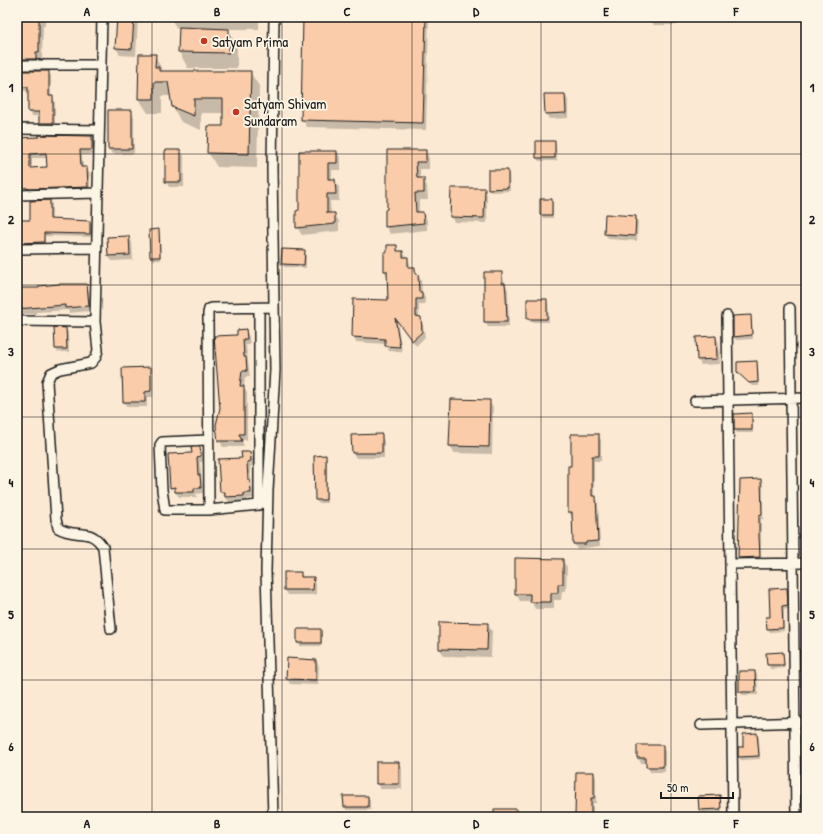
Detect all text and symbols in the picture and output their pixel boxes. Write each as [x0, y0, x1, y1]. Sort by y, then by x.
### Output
text: A [84, 2, 91, 20]
text: B [214, 2, 221, 20]
text: C [343, 2, 351, 20]
text: D [473, 2, 480, 20]
text: E [603, 2, 609, 20]
text: F [733, 2, 740, 20]
place label: Satyam Prima [212, 31, 288, 52]
marker: Satyam Prima [199, 36, 209, 46]
text: 1 [9, 78, 14, 96]
text: 1 [810, 78, 815, 96]
place label: Satyam Shivam Sundaram [244, 93, 326, 131]
marker: Satyam Shivam Sundaram [231, 107, 241, 117]
text: 2 [8, 210, 15, 228]
text: 2 [809, 210, 816, 228]
text: 3 [8, 342, 14, 360]
text: 3 [809, 342, 815, 360]
text: 4 [9, 473, 14, 491]
text: 4 [810, 473, 815, 491]
text: 5 [8, 605, 14, 623]
text: 5 [809, 605, 815, 623]
text: 6 [8, 737, 14, 755]
text: 6 [809, 737, 815, 755]
scale bar [661, 774, 733, 800]
text: 50 m [667, 779, 688, 796]
text: A [84, 814, 91, 832]
text: B [214, 814, 221, 832]
text: C [343, 814, 351, 832]
text: D [473, 814, 480, 832]
text: E [603, 814, 609, 832]
text: F [733, 814, 740, 832]

